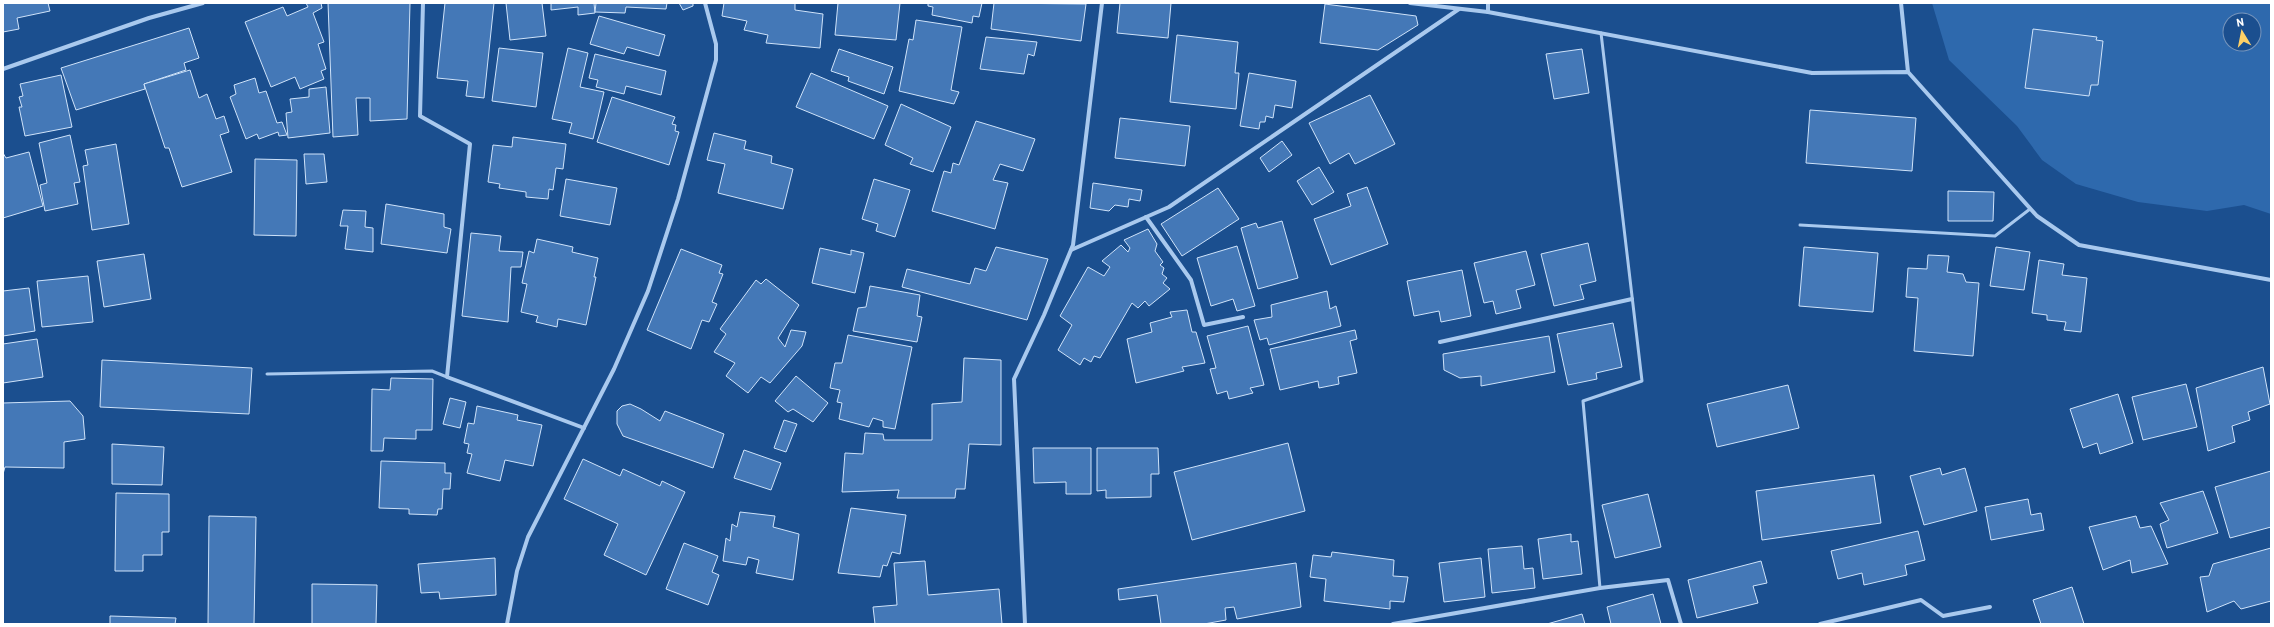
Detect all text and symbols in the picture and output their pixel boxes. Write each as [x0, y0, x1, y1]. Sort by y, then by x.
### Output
north arrow [2222, 12, 2262, 52]
text: N [2235, 15, 2245, 29]

